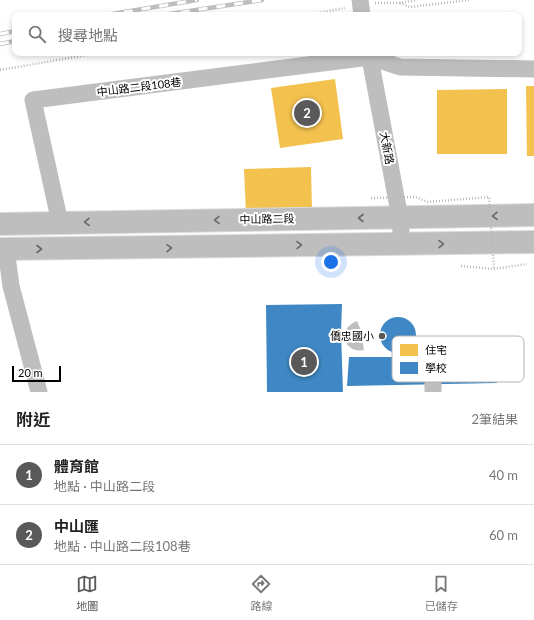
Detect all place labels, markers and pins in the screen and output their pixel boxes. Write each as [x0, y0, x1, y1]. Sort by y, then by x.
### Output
pin: 2 [294, 98, 320, 128]
place label: 僑忠國小 [330, 329, 374, 342]
marker: 僑忠國小 [377, 331, 387, 341]
pin: 1 [291, 347, 317, 377]

